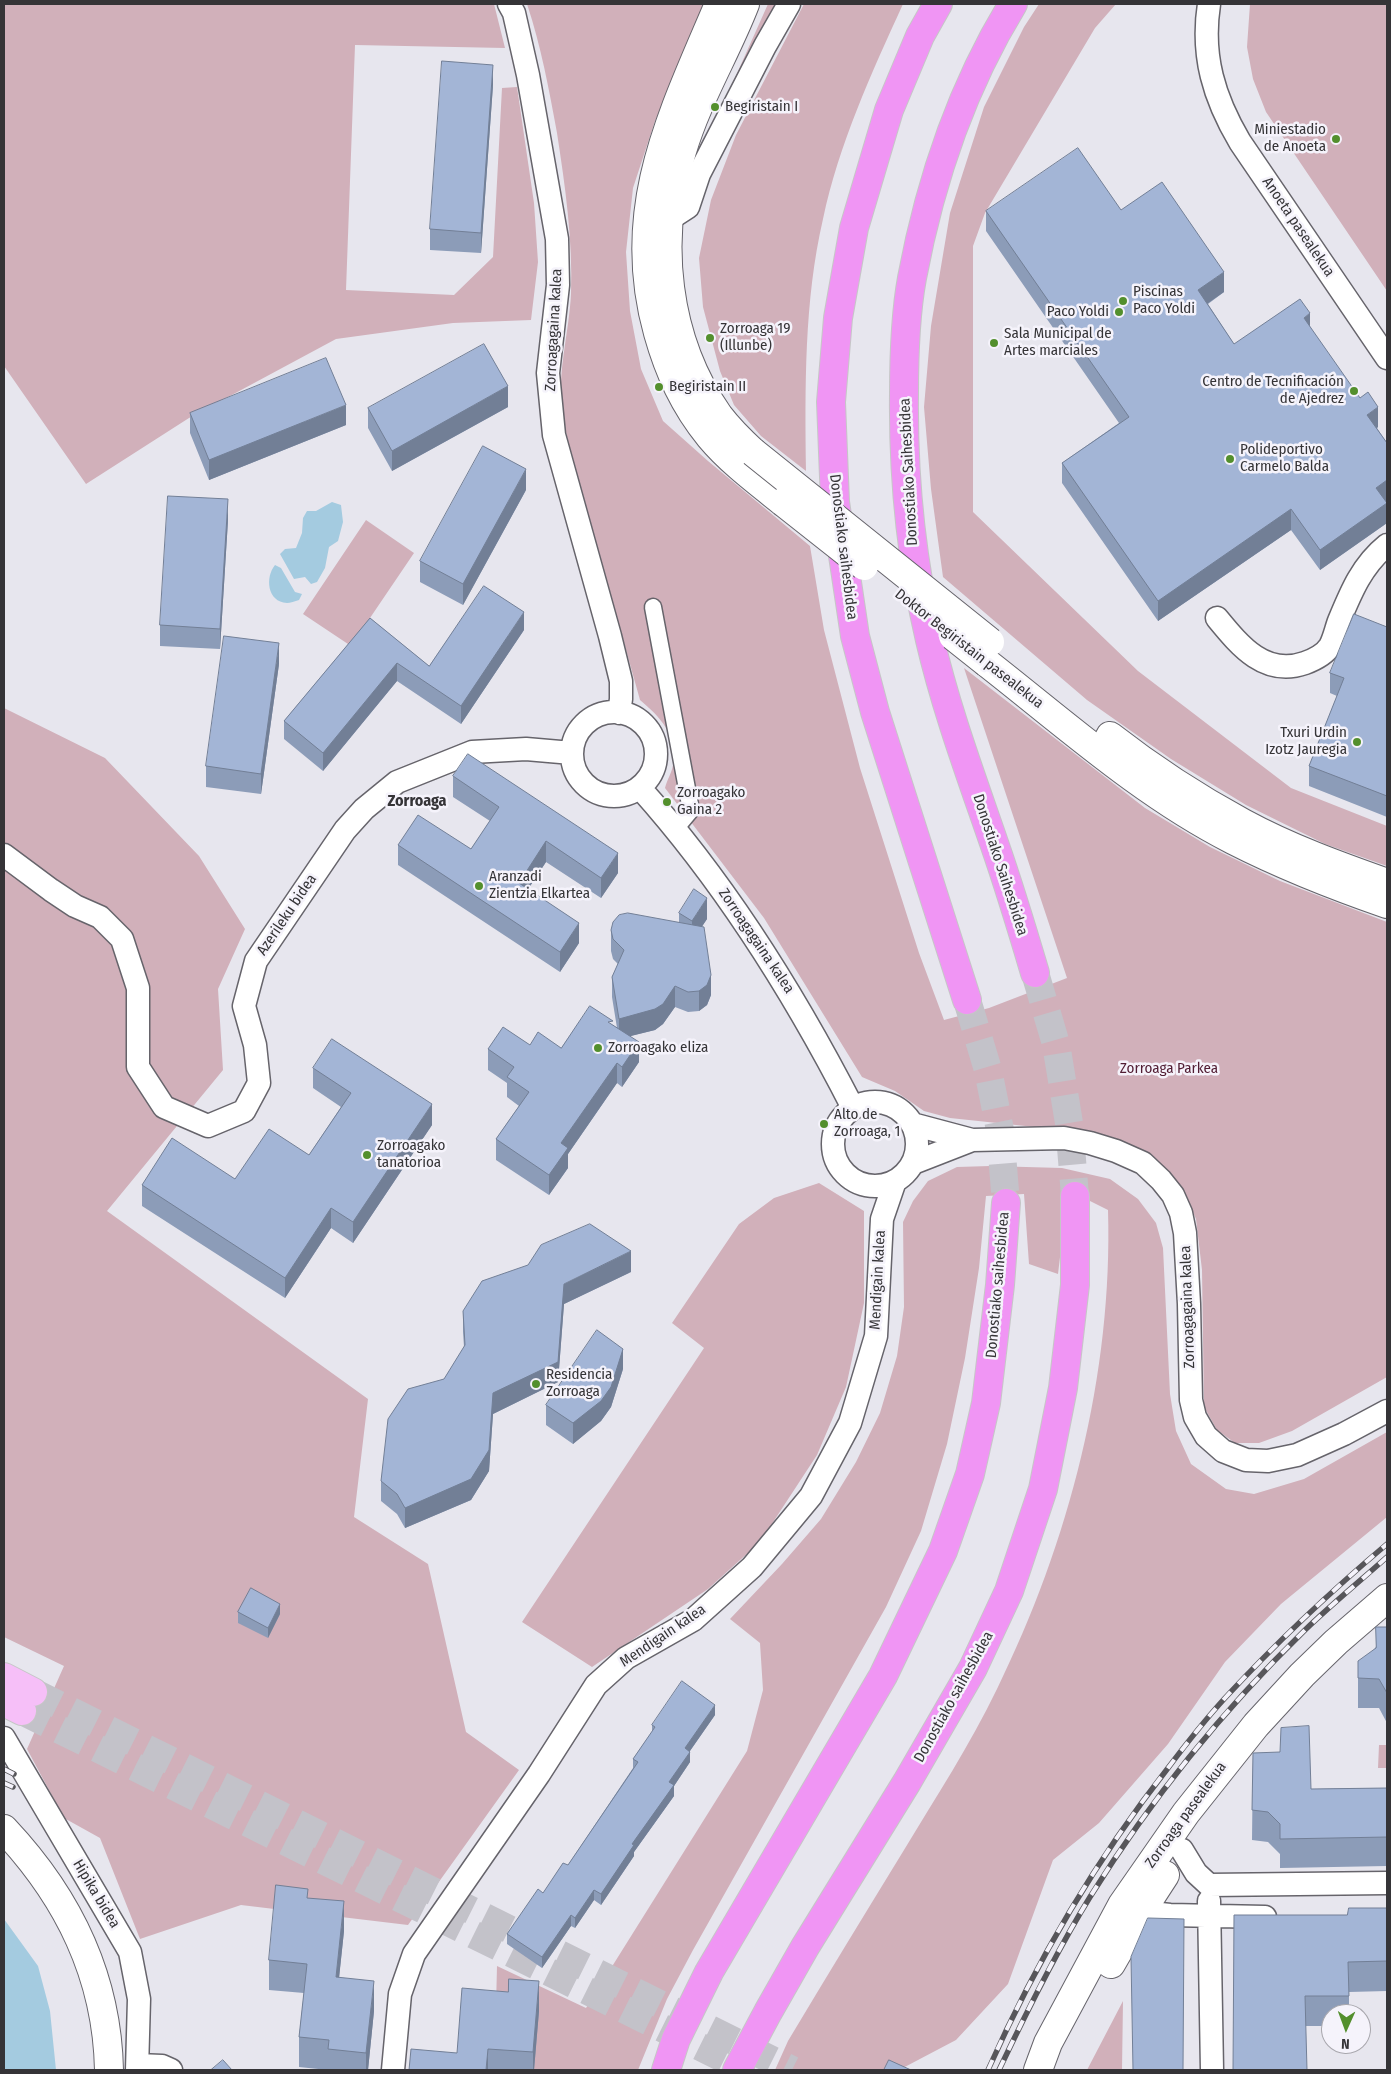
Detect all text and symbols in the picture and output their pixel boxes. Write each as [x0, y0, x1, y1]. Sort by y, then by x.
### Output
place label: Begiristain I [725, 98, 798, 116]
marker: Begiristain I [709, 101, 721, 113]
place label: Miniestadio de Anoeta [1254, 121, 1326, 156]
marker: Miniestadio de Anoeta [1330, 133, 1342, 145]
street label: Anoeta pasealekua [1258, 174, 1338, 280]
street label: Zorroagagaina kalea [542, 268, 566, 392]
place label: Piscinas Paco Yoldi [1133, 283, 1195, 318]
marker: Piscinas Paco Yoldi [1117, 295, 1129, 307]
place label: Paco Yoldi [1047, 303, 1109, 321]
marker: Paco Yoldi [1113, 306, 1125, 318]
place label: Zorroaga 19 (Illunbe) [720, 320, 790, 355]
place label: Sala Municipal de Artes marciales [1004, 325, 1112, 360]
marker: Zorroaga 19 (Illunbe) [704, 332, 716, 344]
marker: Sala Municipal de Artes marciales [988, 337, 1000, 349]
place label: Centro de Tecnificación de Ajedrez [1202, 373, 1344, 408]
place label: Begiristain II [669, 378, 746, 396]
marker: Begiristain II [653, 381, 665, 393]
marker: Centro de Tecnificación de Ajedrez [1348, 385, 1360, 397]
street label: Donostiako Saihesbidea [896, 398, 922, 546]
place label: Polideportivo Carmelo Balda [1240, 441, 1329, 476]
marker: Polideportivo Carmelo Balda [1224, 453, 1236, 465]
street label: Donostiako saihesbidea [825, 473, 861, 621]
street label: Doktor Begiristain pasealekua [891, 585, 1047, 713]
place label: Txuri Urdin Izotz Jauregia [1265, 724, 1347, 759]
marker: Txuri Urdin Izotz Jauregia [1351, 736, 1363, 748]
place label: Zorroagako Gaina 2 [677, 784, 746, 819]
district label: Zorroaga [387, 792, 447, 812]
street label: Donostiako Saihesbidea [969, 792, 1031, 938]
marker: Zorroagako Gaina 2 [661, 796, 673, 808]
place label: Aranzadi Zientzia Elkartea [489, 868, 590, 903]
street label: Azerileku bidea [253, 871, 321, 959]
marker: Aranzadi Zientzia Elkartea [473, 880, 485, 892]
street label: Zorroagagaina kalea [714, 885, 798, 997]
place label: Zorroagako eliza [608, 1039, 708, 1057]
marker: Zorroagako eliza [592, 1042, 604, 1054]
park label: Zorroaga Parkea [1120, 1060, 1218, 1078]
place label: Alto de Zorroaga, 1 [834, 1106, 900, 1141]
marker: Alto de Zorroaga, 1 [818, 1118, 830, 1130]
place label: Zorroagako tanatorioa [377, 1137, 446, 1172]
marker: Zorroagako tanatorioa [361, 1149, 373, 1161]
street label: Donostiako saihesbidea [983, 1211, 1013, 1359]
street label: Mendigain kalea [866, 1230, 890, 1330]
street label: Zorroagagaina kalea [1177, 1245, 1199, 1369]
place label: Residencia Zorroaga [546, 1366, 612, 1401]
marker: Residencia Zorroaga [530, 1378, 542, 1390]
street label: Mendigain kalea [617, 1601, 709, 1671]
street label: Donostiako saihesbidea [911, 1628, 997, 1766]
street label: Zorroaga pasealekua [1142, 1758, 1230, 1872]
street label: Hipika bidea [69, 1856, 123, 1932]
north arrow [1321, 2004, 1371, 2054]
text: N [1341, 2035, 1350, 2052]

